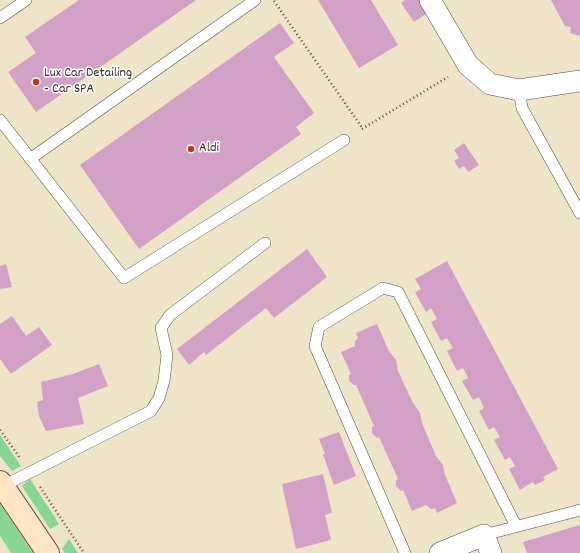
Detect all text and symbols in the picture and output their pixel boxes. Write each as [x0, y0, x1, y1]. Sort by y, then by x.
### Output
place label: Lux Car Detailing - Car SPA [44, 66, 132, 98]
marker: Lux Car Detailing - Car SPA [31, 77, 41, 87]
place label: Aldi [199, 141, 219, 157]
marker: Aldi [186, 144, 196, 154]

